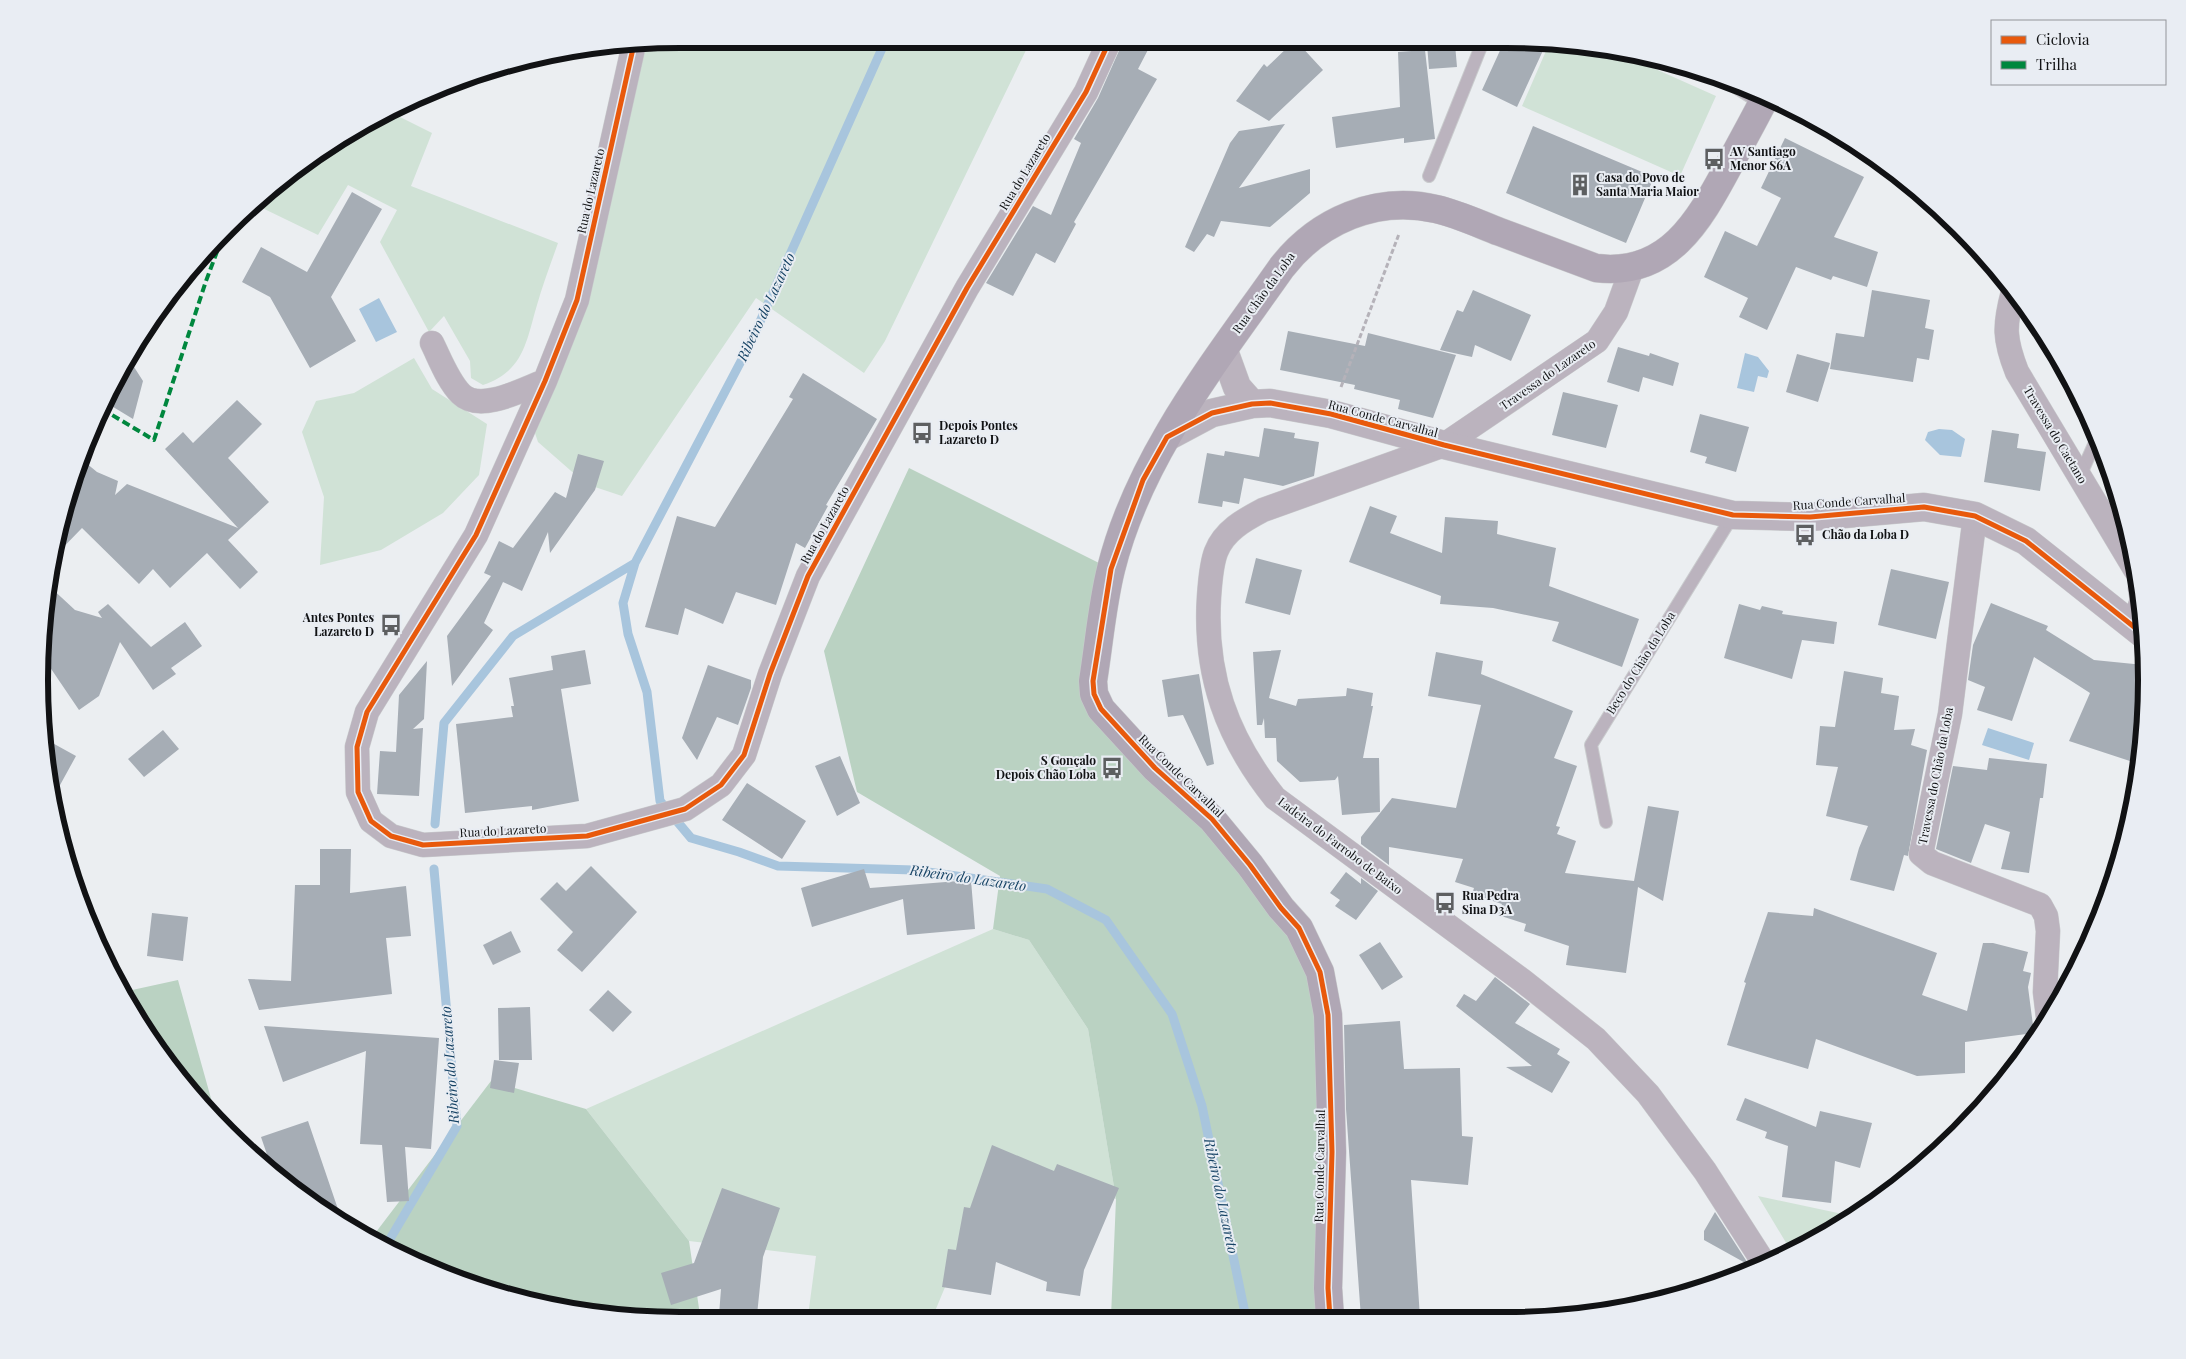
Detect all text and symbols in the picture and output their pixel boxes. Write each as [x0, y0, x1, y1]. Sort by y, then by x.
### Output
legend [1991, 20, 2166, 85]
text: Ciclovia [2036, 29, 2090, 49]
text: Trilha [2036, 54, 2077, 74]
street label: Rua do Lazareto [995, 130, 1054, 213]
place label: AV Santiago Menor S6A [1729, 143, 1796, 173]
street label: Rua do Lazareto [572, 146, 608, 235]
bus stop icon: AV Santiago Menor S6A [1701, 146, 1727, 172]
place label: Casa do Povo de Santa Maria Maior [1596, 169, 1699, 199]
building icon: Casa do Povo de Santa Maria Maior [1567, 172, 1593, 198]
water label: Ribeiro do Lazareto [732, 249, 799, 365]
street label: Rua Chão da Loba [1228, 249, 1298, 336]
street label: Travessa do Lazareto [1496, 335, 1599, 413]
street label: Travessa do Caetano [2020, 383, 2091, 486]
street label: Rua Conde Carvalhal [1327, 396, 1440, 441]
place label: Depois Pontes Lazareto D [939, 417, 1018, 447]
bus stop icon: Depois Pontes Lazareto D [909, 420, 935, 446]
street label: Rua do Lazareto [796, 482, 852, 566]
street label: Rua Conde Carvalhal [1792, 489, 1906, 513]
bus stop icon: Chão da Loba D [1792, 522, 1818, 548]
place label: Chão da Loba D [1822, 526, 1909, 542]
street label: Beco do Chão da Loba [1602, 608, 1678, 717]
place label: Antes Pontes Lazareto D [302, 609, 374, 639]
bus stop icon: Antes Pontes Lazareto D [378, 612, 404, 638]
street label: Travessa do Chão da Loba [1914, 706, 1956, 846]
street label: Rua Conde Carvalhal [1136, 730, 1228, 821]
place label: S Gonçalo Depois Chão Loba [996, 752, 1097, 782]
bus stop icon: S Gonçalo Depois Chão Loba [1099, 755, 1125, 781]
street label: Ladeira do Farrobo de Baixo [1275, 793, 1406, 898]
street label: Rua do Lazareto [459, 820, 547, 840]
water label: Ribeiro do Lazareto [908, 860, 1028, 895]
place label: Rua Pedra Sina D3A [1462, 887, 1520, 917]
bus stop icon: Rua Pedra Sina D3A [1432, 890, 1458, 916]
water label: Ribeiro do Lazareto [436, 1006, 463, 1125]
street label: Rua Conde Carvalhal [1310, 1109, 1328, 1223]
water label: Ribeiro do Lazareto [1200, 1135, 1243, 1255]

